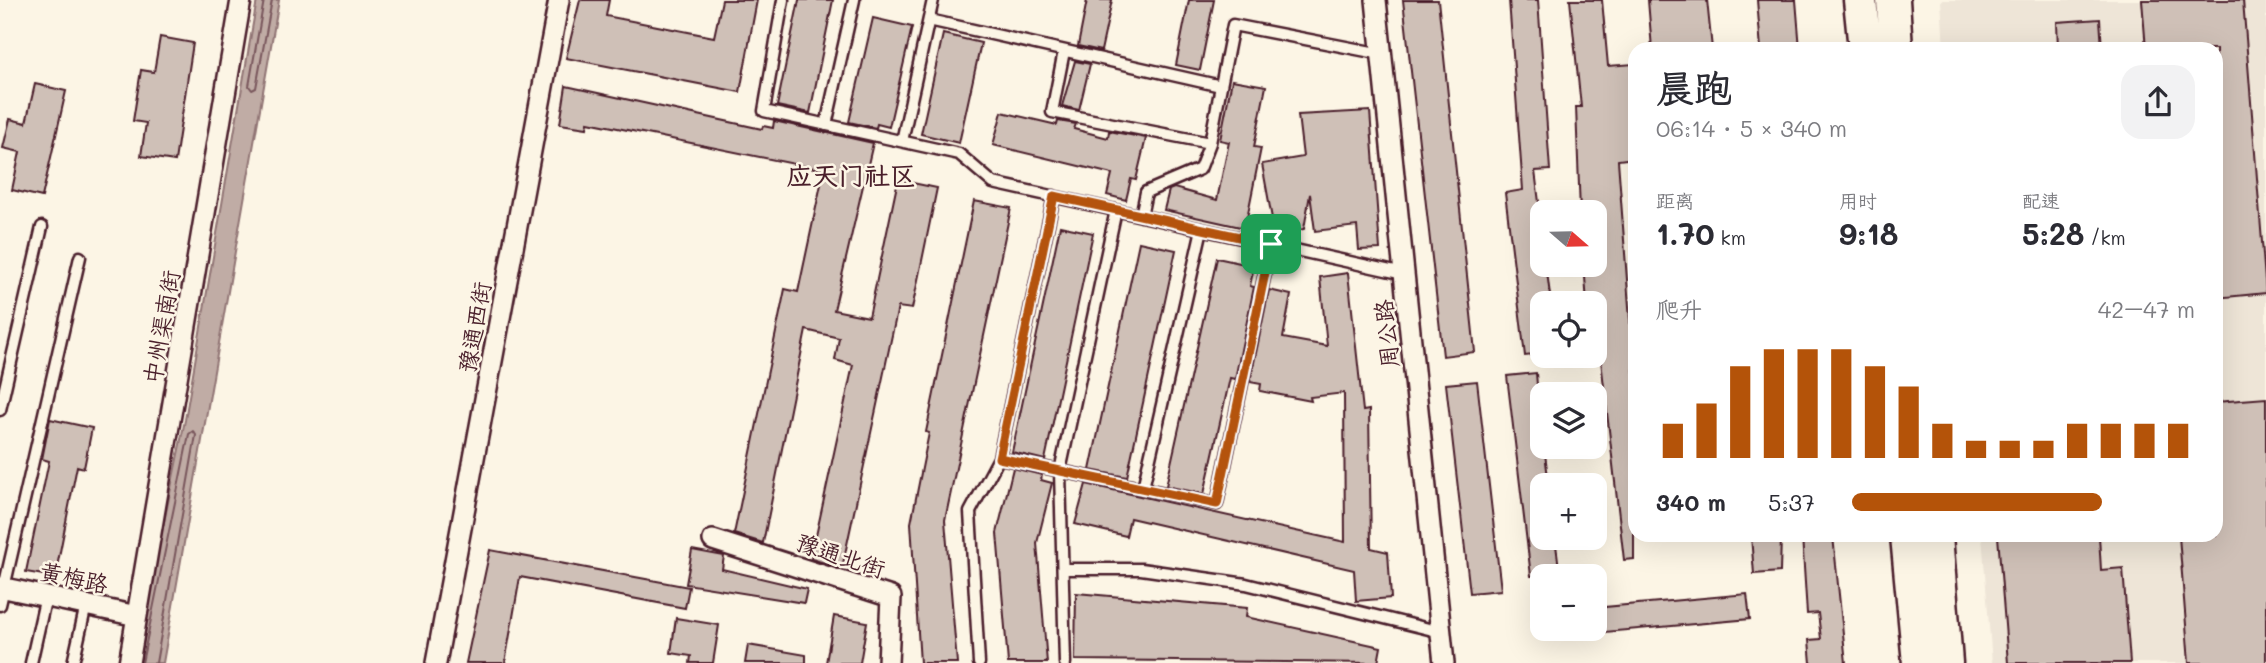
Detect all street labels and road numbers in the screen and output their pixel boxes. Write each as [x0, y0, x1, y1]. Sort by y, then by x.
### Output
street label: 中州渠南街 [136, 268, 186, 386]
street label: 豫通西街 [451, 279, 497, 375]
street label: 周公路 [1367, 298, 1405, 370]
street label: 豫通北街 [793, 527, 889, 583]
street label: 黄梅路 [37, 555, 111, 599]

